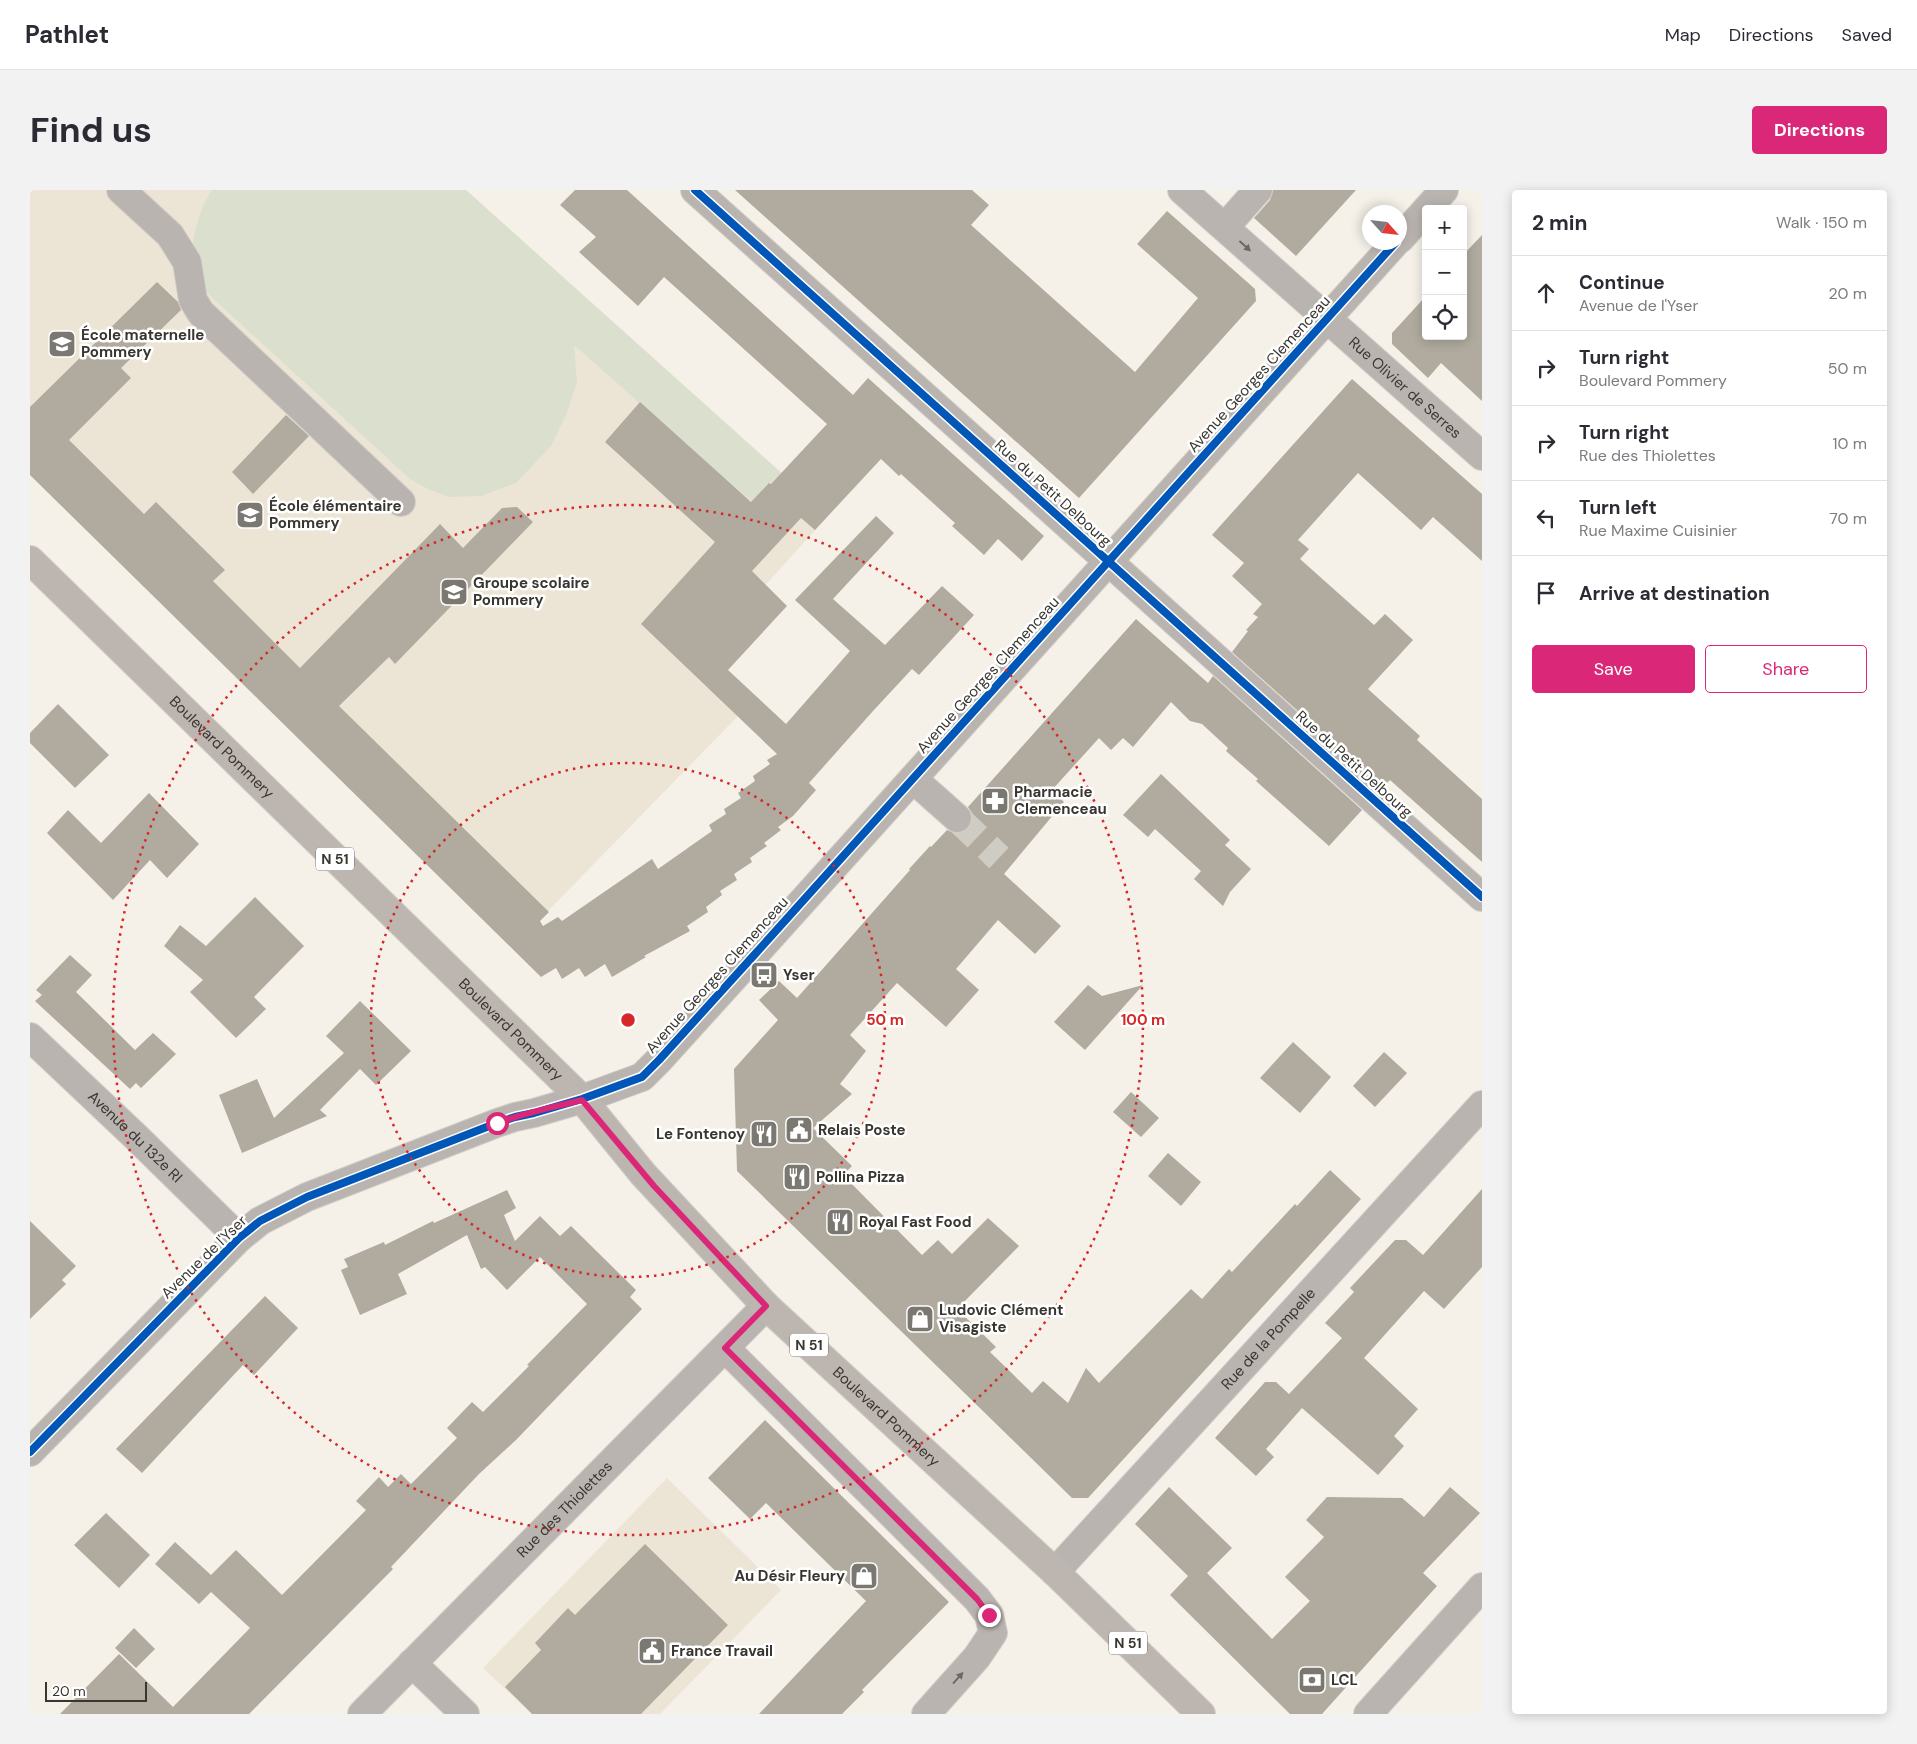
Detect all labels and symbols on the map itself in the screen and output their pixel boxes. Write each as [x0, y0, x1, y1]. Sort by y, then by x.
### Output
north arrow [1362, 205, 1407, 250]
one-way arrow [1238, 240, 1250, 252]
street label: Avenue Georges Clemenceau [1183, 291, 1335, 457]
place label: École maternelle Pommery [81, 325, 204, 362]
school or university icon: École maternelle Pommery [47, 329, 77, 359]
street label: Rue Olivier de Serres [1344, 332, 1466, 443]
street label: Rue du Petit Delbourg [990, 435, 1116, 551]
place label: École élémentaire Pommery [269, 496, 401, 533]
school or university icon: École élémentaire Pommery [235, 500, 265, 530]
place label: Groupe scolaire Pommery [473, 573, 590, 610]
school or university icon: Groupe scolaire Pommery [439, 577, 469, 607]
street label: Avenue Georges Clemenceau [912, 592, 1064, 758]
street label: Boulevard Pommery [165, 692, 279, 803]
street label: Rue du Petit Delbourg [1291, 706, 1417, 822]
place label: Pharmacie Clemenceau [1014, 782, 1107, 819]
pharmacy icon: Pharmacie Clemenceau [980, 786, 1010, 816]
road number: N 51 [316, 848, 354, 871]
street label: Avenue Georges Clemenceau [641, 892, 793, 1058]
bus stop icon: Yser [749, 960, 779, 990]
place label: Yser [783, 965, 815, 985]
street label: Boulevard Pommery [454, 974, 568, 1086]
text: 50 m [866, 1010, 904, 1030]
text: 100 m [1121, 1010, 1165, 1030]
centre of rings [619, 1011, 637, 1029]
street label: Avenue du 132e RI [84, 1087, 187, 1187]
route start [486, 1112, 509, 1135]
public building icon: Relais Poste [784, 1115, 814, 1145]
restaurant icon: Le Fontenoy [749, 1119, 779, 1149]
place label: Relais Poste [818, 1120, 906, 1140]
place label: Le Fontenoy [656, 1124, 745, 1144]
restaurant icon: Pollina Pizza [782, 1162, 812, 1192]
place label: Pollina Pizza [816, 1167, 905, 1187]
restaurant icon: Royal Fast Food [825, 1207, 855, 1237]
street label: Avenue de l'Yser [157, 1211, 252, 1303]
place label: Royal Fast Food [859, 1212, 972, 1232]
street label: Rue de la Pompelle [1217, 1284, 1320, 1394]
place label: Ludovic Clément Visagiste [939, 1300, 1063, 1337]
shop icon: Ludovic Clément Visagiste [905, 1304, 935, 1334]
road number: N 51 [790, 1334, 828, 1356]
street label: Boulevard Pommery [828, 1362, 945, 1471]
street label: Rue des Thiolettes [512, 1457, 617, 1562]
shop icon: Au Désir Fleury [849, 1561, 879, 1591]
place label: Au Désir Fleury [735, 1566, 845, 1586]
route end [978, 1604, 1001, 1627]
road number: N 51 [1109, 1632, 1147, 1655]
public building icon: France Travail [637, 1636, 667, 1666]
place label: France Travail [671, 1641, 773, 1661]
bank icon: LCL [1297, 1665, 1327, 1695]
place label: LCL [1331, 1670, 1358, 1690]
one-way arrow [953, 1671, 964, 1684]
scale bar [45, 1679, 148, 1702]

